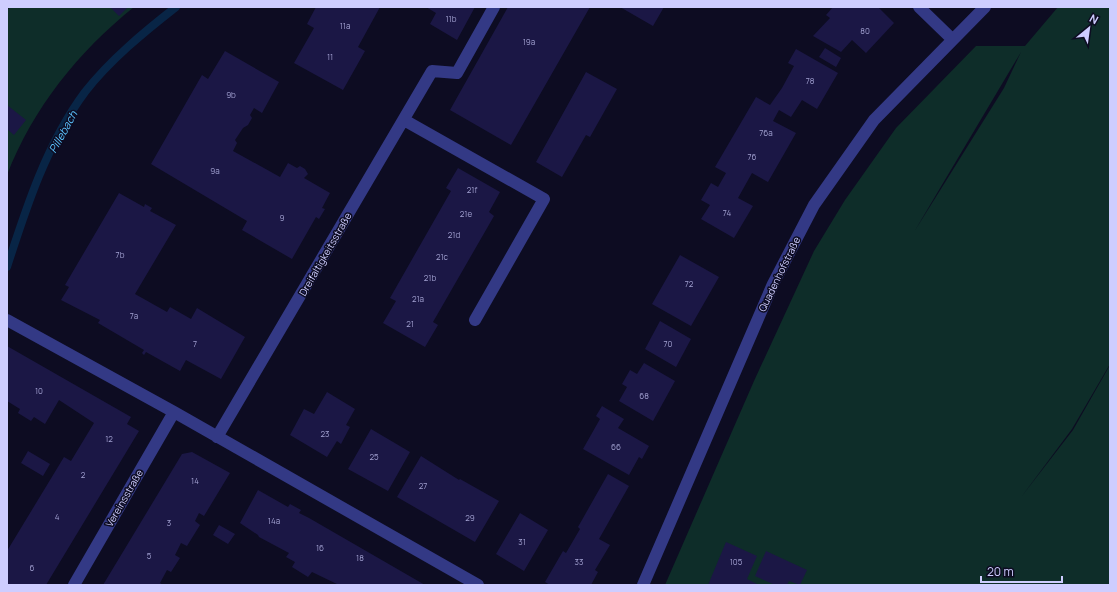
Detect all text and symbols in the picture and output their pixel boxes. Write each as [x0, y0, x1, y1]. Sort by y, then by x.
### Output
north arrow [1069, 8, 1109, 48]
text: N [1087, 10, 1101, 27]
house number: 11b [446, 13, 457, 24]
house number: 11a [340, 20, 350, 31]
house number: 80 [860, 25, 870, 36]
house number: 19a [523, 36, 535, 47]
house number: 11 [327, 51, 333, 62]
house number: 78 [806, 75, 815, 86]
house number: 9b [226, 89, 236, 100]
water label: Pillebach [45, 108, 81, 156]
house number: 76a [759, 127, 773, 138]
house number: 76 [748, 151, 757, 162]
house number: 9a [210, 165, 220, 176]
house number: 21f [467, 184, 477, 195]
house number: 74 [723, 207, 731, 218]
house number: 21e [460, 208, 473, 219]
street label: Dreifaltigkeitsstraße [295, 210, 355, 298]
house number: 9 [280, 212, 285, 223]
house number: 21d [448, 229, 460, 240]
street label: Quadenhofstraße [755, 234, 803, 314]
house number: 7b [116, 249, 125, 260]
house number: 21c [436, 251, 449, 262]
house number: 21b [424, 272, 436, 283]
house number: 72 [685, 278, 694, 289]
house number: 21a [412, 293, 424, 304]
house number: 7a [130, 310, 138, 321]
house number: 21 [406, 318, 414, 329]
house number: 7 [193, 338, 197, 349]
house number: 70 [664, 338, 673, 349]
house number: 10 [35, 385, 43, 396]
house number: 68 [639, 390, 649, 401]
house number: 23 [321, 428, 329, 439]
house number: 12 [105, 433, 113, 444]
house number: 66 [611, 441, 621, 452]
house number: 25 [369, 451, 379, 462]
street label: Vereinsstraße [102, 467, 146, 529]
house number: 2 [81, 469, 86, 480]
house number: 14 [191, 475, 199, 486]
house number: 27 [419, 480, 427, 491]
house number: 4 [55, 511, 60, 522]
house number: 29 [465, 512, 475, 523]
house number: 14a [268, 515, 280, 526]
house number: 3 [167, 517, 171, 528]
house number: 31 [518, 536, 526, 547]
house number: 16 [316, 542, 324, 553]
house number: 5 [147, 550, 152, 561]
house number: 18 [356, 552, 364, 563]
house number: 33 [575, 556, 583, 567]
house number: 105 [730, 556, 743, 567]
scale bar [981, 558, 1062, 584]
house number: 6 [30, 562, 35, 573]
text: 20 m [987, 563, 1014, 580]

